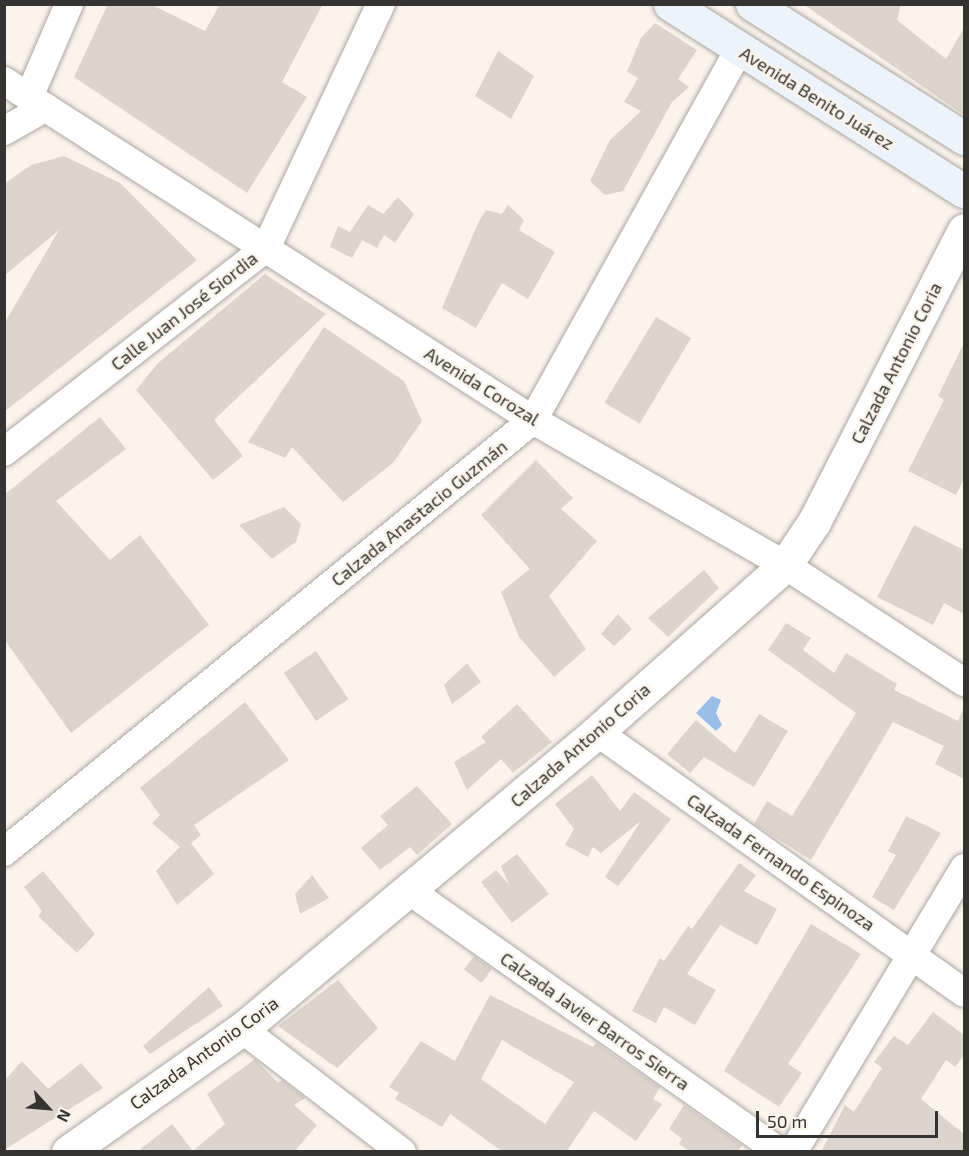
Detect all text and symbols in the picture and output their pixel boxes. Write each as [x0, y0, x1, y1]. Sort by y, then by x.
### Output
street label: Avenida Benito Juárez [736, 42, 898, 154]
street label: Calle Juan José Siordia [106, 247, 262, 375]
street label: Calzada Antonio Coria [846, 278, 946, 448]
street label: Avenida Corozal [421, 342, 543, 430]
street label: Calzada Anastacio Guzmán [327, 435, 511, 591]
street label: Calzada Antonio Coria [505, 678, 655, 812]
street label: Calzada Fernando Espinoza [683, 789, 879, 935]
street label: Calzada Javier Barros Sierra [496, 947, 694, 1095]
street label: Calzada Antonio Coria [125, 992, 283, 1114]
north arrow [18, 1078, 78, 1138]
scale bar [759, 1099, 940, 1137]
text: N [54, 1107, 76, 1125]
text: 50 m [767, 1110, 807, 1132]

